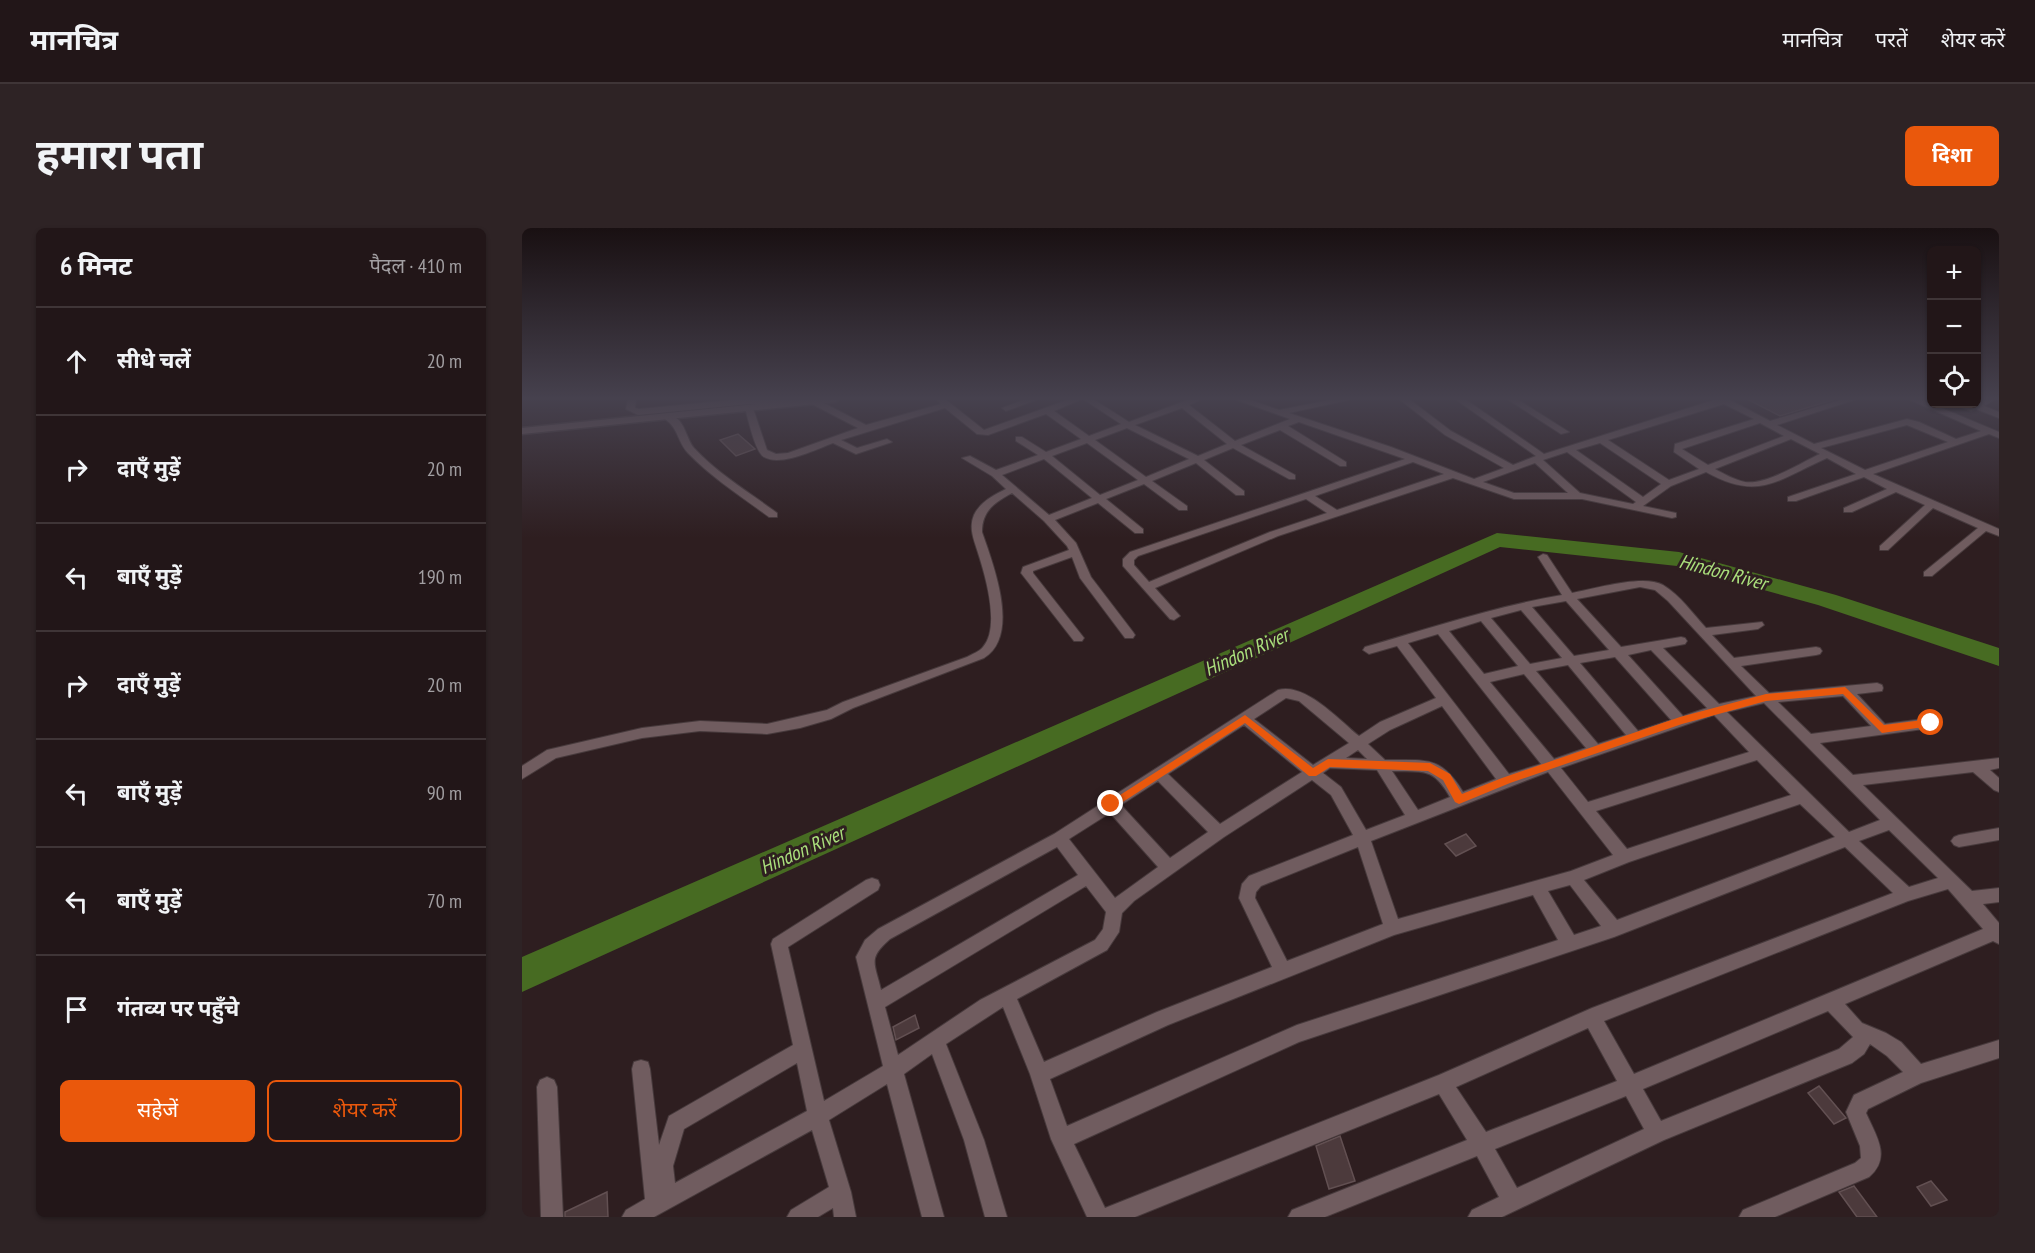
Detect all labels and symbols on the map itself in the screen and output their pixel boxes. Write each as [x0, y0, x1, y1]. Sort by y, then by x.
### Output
water label: Hindon River [1676, 548, 1772, 597]
water label: Hindon River [1200, 621, 1295, 682]
route start [1917, 709, 1943, 735]
route end [1097, 790, 1123, 816]
water label: Hindon River [756, 819, 851, 880]

